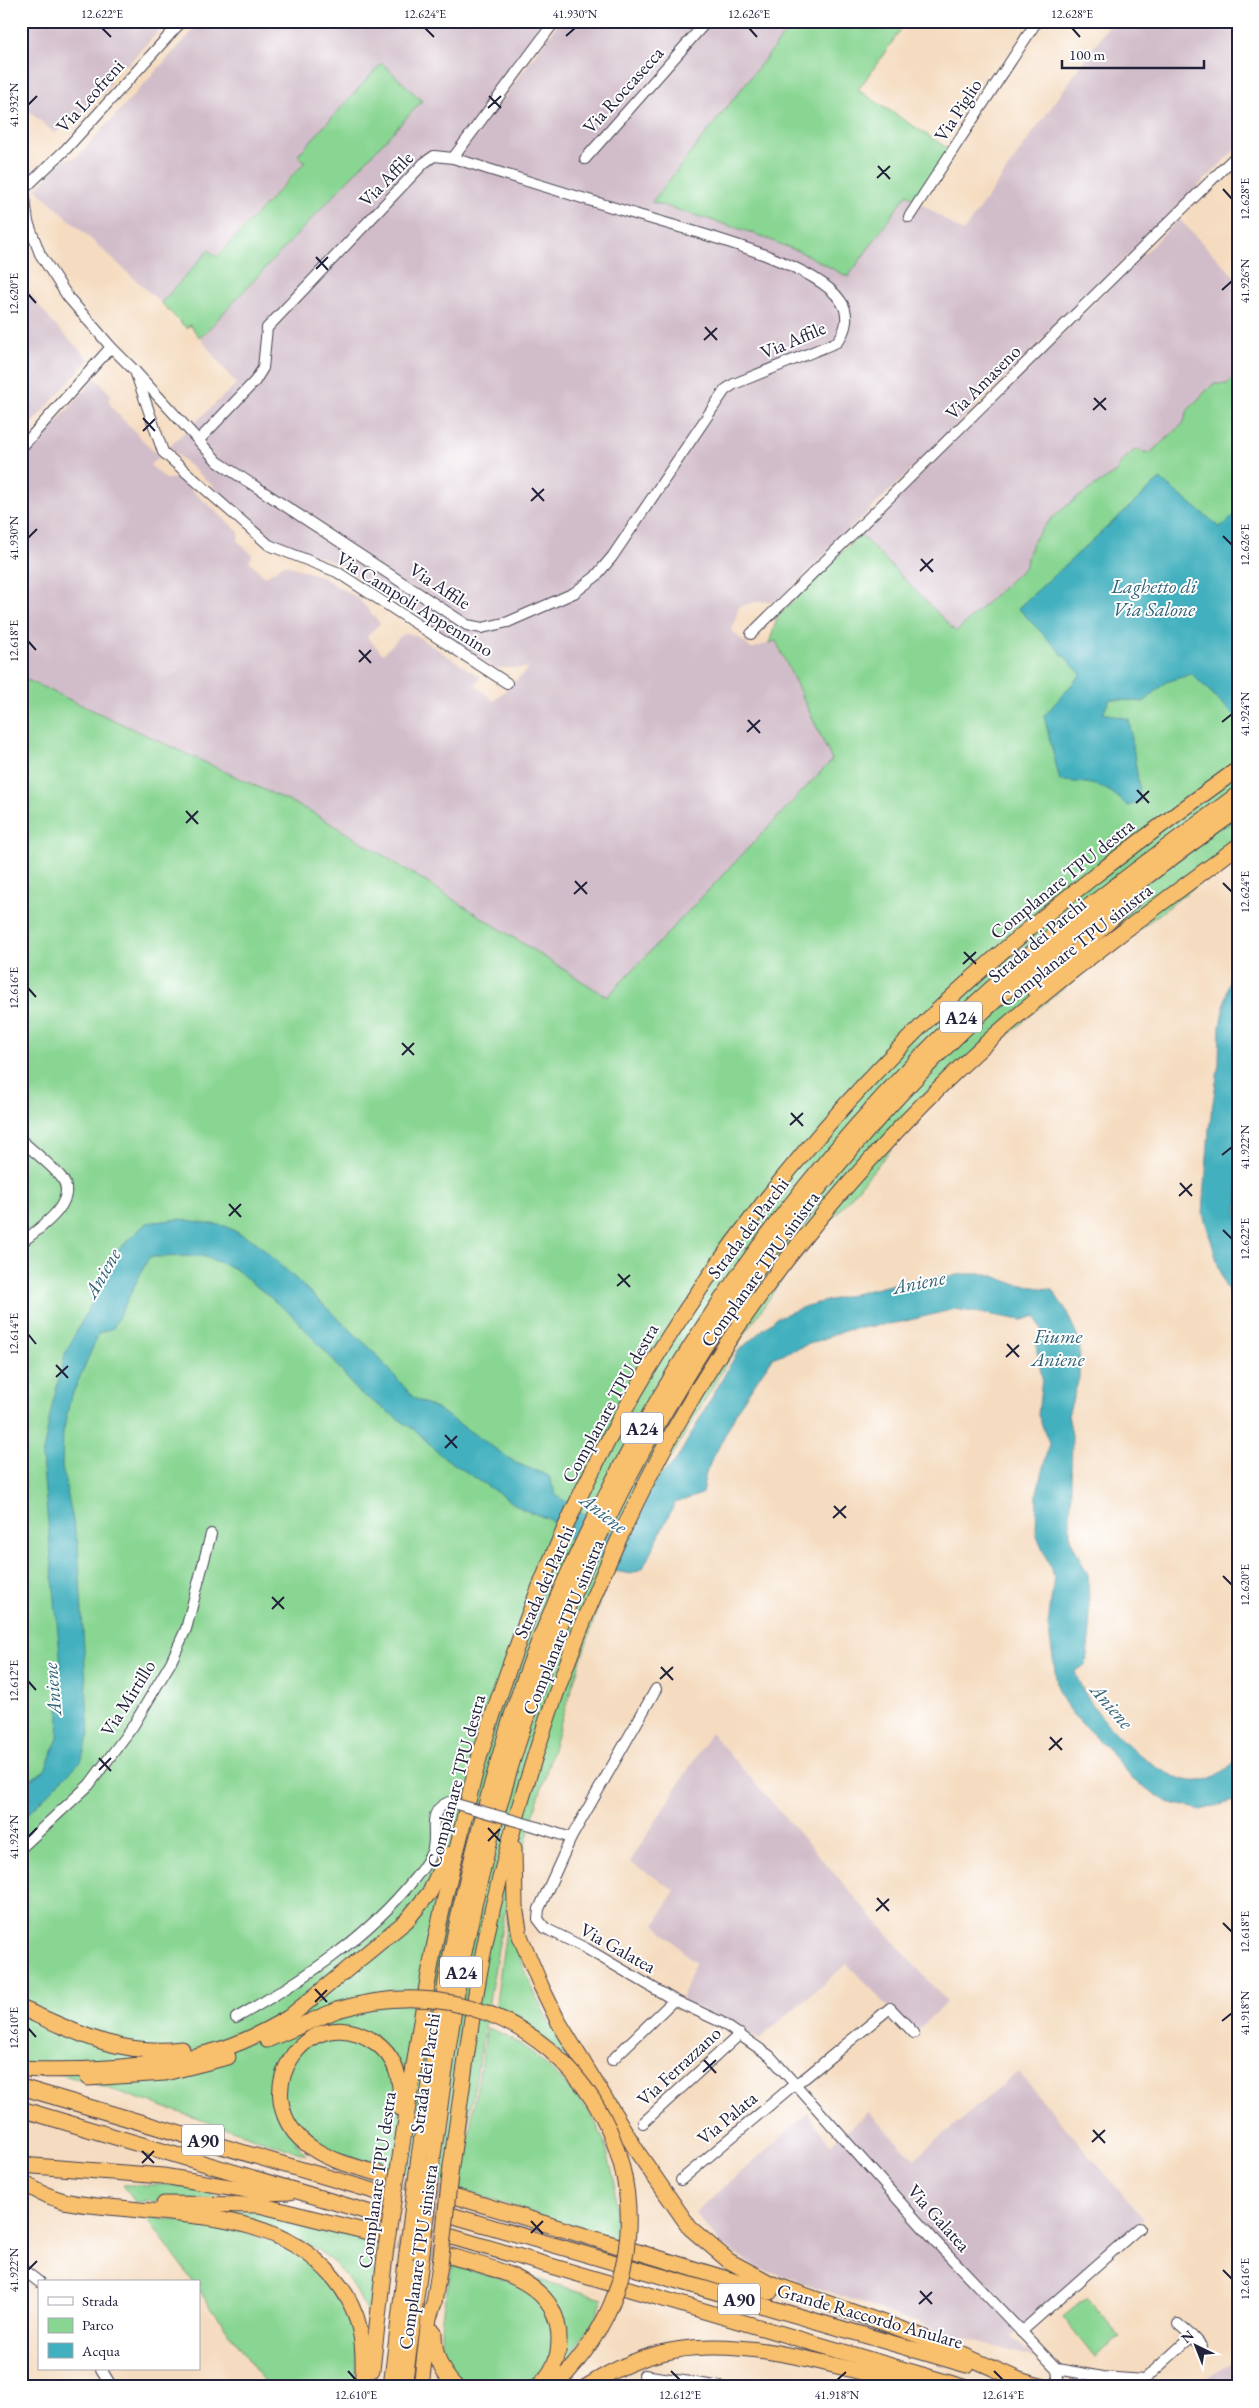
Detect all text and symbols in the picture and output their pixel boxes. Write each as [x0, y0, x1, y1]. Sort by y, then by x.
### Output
text: 12.622°E [81, 6, 123, 22]
text: 12.624°E [404, 6, 446, 22]
text: 41.930°N [553, 6, 598, 22]
text: 12.626°E [728, 6, 770, 22]
text: 12.628°E [1051, 6, 1093, 22]
scale bar [1062, 38, 1204, 70]
street label: Via Roccasecca [577, 41, 669, 139]
text: 100 m [1069, 45, 1106, 64]
street label: Via Leofreni [50, 54, 130, 138]
street label: Via Piglio [928, 74, 988, 146]
text: 41.932°N [6, 82, 22, 127]
street label: Via Affile [353, 146, 419, 212]
text: 12.628°E [1237, 178, 1253, 220]
text: 41.926°N [1237, 258, 1253, 303]
text: 12.620°E [6, 273, 22, 315]
street label: Via Affile [757, 315, 829, 365]
street label: Via Amaseno [940, 339, 1026, 425]
text: 41.930°N [6, 515, 22, 560]
text: 12.626°E [1237, 524, 1253, 566]
street label: Via Campoli Appennino [332, 546, 498, 662]
street label: Via Affile [405, 557, 475, 615]
water label: Laghetto di Via Salone [1110, 573, 1198, 622]
text: 12.618°E [6, 620, 22, 662]
text: 41.924°N [1237, 691, 1253, 736]
street label: Complanare TPU destra [985, 813, 1140, 945]
text: 12.624°E [1237, 871, 1253, 913]
street label: Complanare TPU sinistra [995, 877, 1158, 1012]
street label: Strada dei Parchi [983, 891, 1092, 988]
text: 12.616°E [6, 967, 22, 1009]
road number: A24 [940, 1002, 982, 1032]
text: 41.922°N [1237, 1124, 1253, 1169]
street label: Strada dei Parchi [702, 1172, 795, 1284]
street label: Complanare TPU sinistra [695, 1186, 825, 1352]
text: 12.622°E [1237, 1218, 1253, 1260]
water label: Aniene [76, 1243, 127, 1304]
water label: Aniene [889, 1264, 948, 1300]
text: 12.614°E [6, 1313, 22, 1355]
street label: Complanare TPU destra [556, 1318, 664, 1487]
water label: Fiume Aniene [1030, 1323, 1085, 1372]
road number: A24 [621, 1412, 663, 1444]
water label: Aniene [574, 1485, 633, 1540]
street label: Strada dei Parchi [508, 1521, 580, 1642]
street label: Complanare TPU sinistra [516, 1535, 610, 1718]
text: 12.620°E [1237, 1564, 1253, 1606]
street label: Via Mirtillo [95, 1655, 161, 1741]
text: 12.612°E [6, 1660, 22, 1702]
water label: Aniene [37, 1661, 67, 1719]
water label: Aniene [1084, 1676, 1139, 1735]
street label: Complanare TPU destra [421, 1691, 491, 1871]
text: 41.924°N [6, 1814, 22, 1859]
text: 12.618°E [1237, 1911, 1253, 1953]
street label: Via Galatea [576, 1917, 661, 1979]
road number: A24 [440, 1956, 482, 1988]
text: 41.918°N [1237, 1990, 1253, 2035]
text: 12.610°E [6, 2007, 22, 2049]
street label: Strada dei Parchi [404, 2011, 446, 2135]
street label: Via Ferrazzano [632, 2021, 726, 2111]
street label: Via Palata [692, 2085, 763, 2150]
street label: Complanare TPU destra [352, 2089, 402, 2270]
road number: A90 [182, 2124, 224, 2156]
street label: Complanare TPU sinistra [393, 2162, 443, 2351]
street label: Via Galatea [902, 2179, 976, 2257]
text: 41.922°N [6, 2247, 22, 2292]
text: 12.616°E [1237, 2258, 1253, 2300]
street label: Grande Raccordo Anulare [774, 2278, 966, 2354]
legend [38, 2280, 200, 2370]
road number: A90 [718, 2284, 760, 2314]
text: Strada [82, 2291, 118, 2310]
text: Parco [82, 2315, 114, 2334]
north arrow [1172, 2320, 1222, 2370]
text: N [1177, 2326, 1198, 2347]
text: Acqua [81, 2341, 120, 2360]
text: 12.610°E [335, 2387, 377, 2403]
text: 12.612°E [659, 2387, 701, 2403]
text: 41.918°N [815, 2387, 860, 2403]
text: 12.614°E [982, 2387, 1024, 2403]

